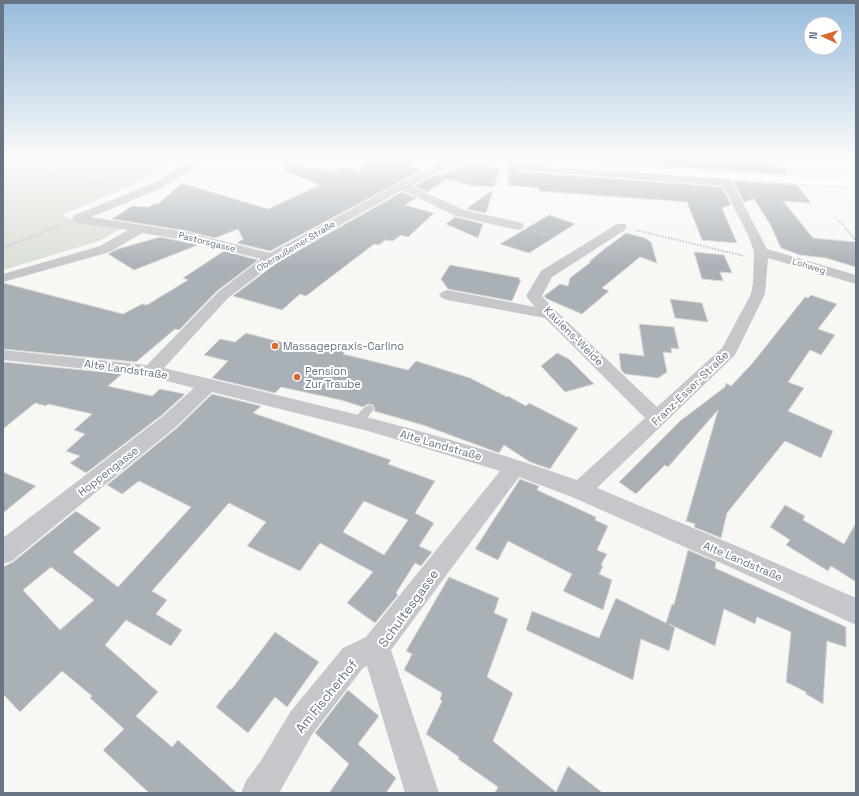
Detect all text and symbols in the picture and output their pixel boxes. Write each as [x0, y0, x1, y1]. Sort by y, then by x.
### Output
north arrow [803, 16, 843, 56]
text: N [806, 31, 820, 39]
street label: Oberaußemer Straße [254, 218, 338, 274]
street label: Pastorsgasse [177, 229, 237, 255]
street label: Lohweg [791, 255, 827, 277]
street label: Kaulens-Weide [541, 303, 607, 369]
place label: Massagepraxis-Carlino [283, 339, 404, 353]
marker: Massagepraxis-Carlino [270, 341, 280, 351]
street label: Franz-Esser-Straße [648, 347, 732, 429]
street label: Alte Landstraße [83, 356, 169, 382]
place label: Pension Zur Traube [305, 364, 361, 391]
marker: Pension Zur Traube [292, 372, 302, 382]
street label: Alte Landstraße [398, 427, 484, 463]
street label: Hoppengasse [75, 443, 141, 499]
street label: Alte Landstraße [701, 538, 785, 584]
street label: Schultesgasse [374, 566, 442, 651]
street label: Am Fischerhof [292, 656, 361, 736]

